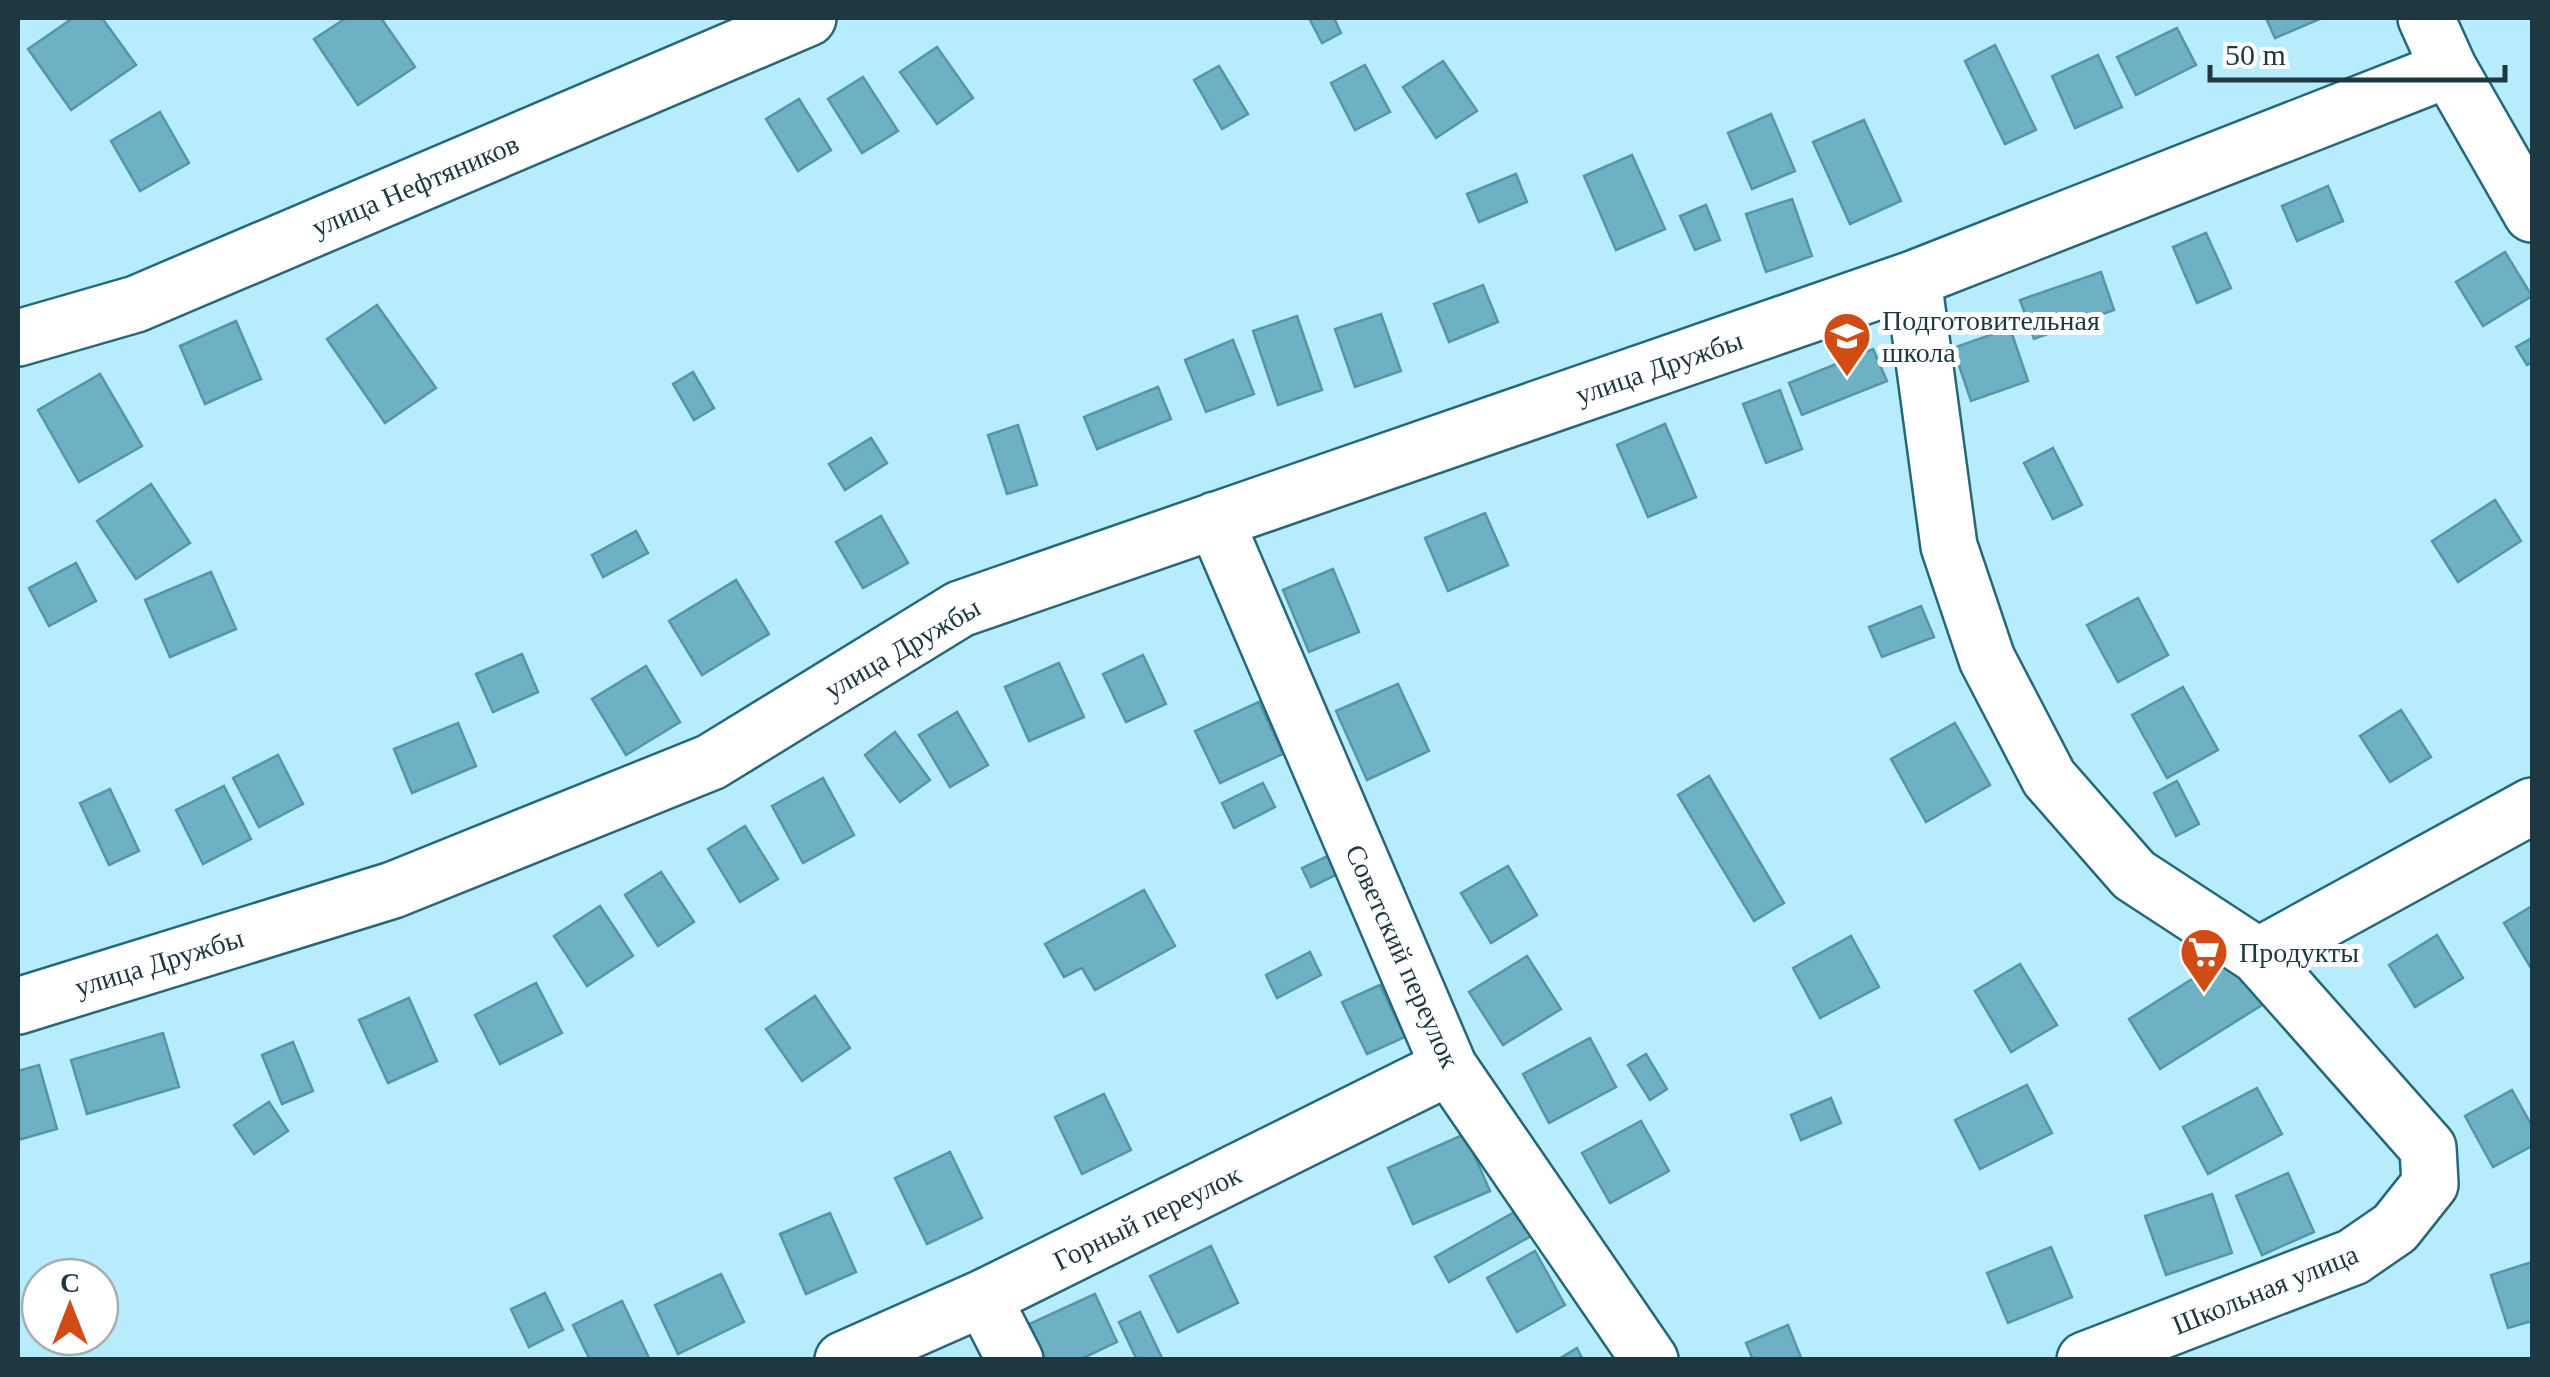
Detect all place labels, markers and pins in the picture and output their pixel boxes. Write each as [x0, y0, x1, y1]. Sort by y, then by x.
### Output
place label: Подготовительная школа [1882, 305, 2100, 368]
school or university icon: Подготовительная школа [1821, 310, 1873, 378]
supermarket icon: Продукты [2178, 926, 2230, 994]
place label: Продукты [2239, 937, 2359, 968]

